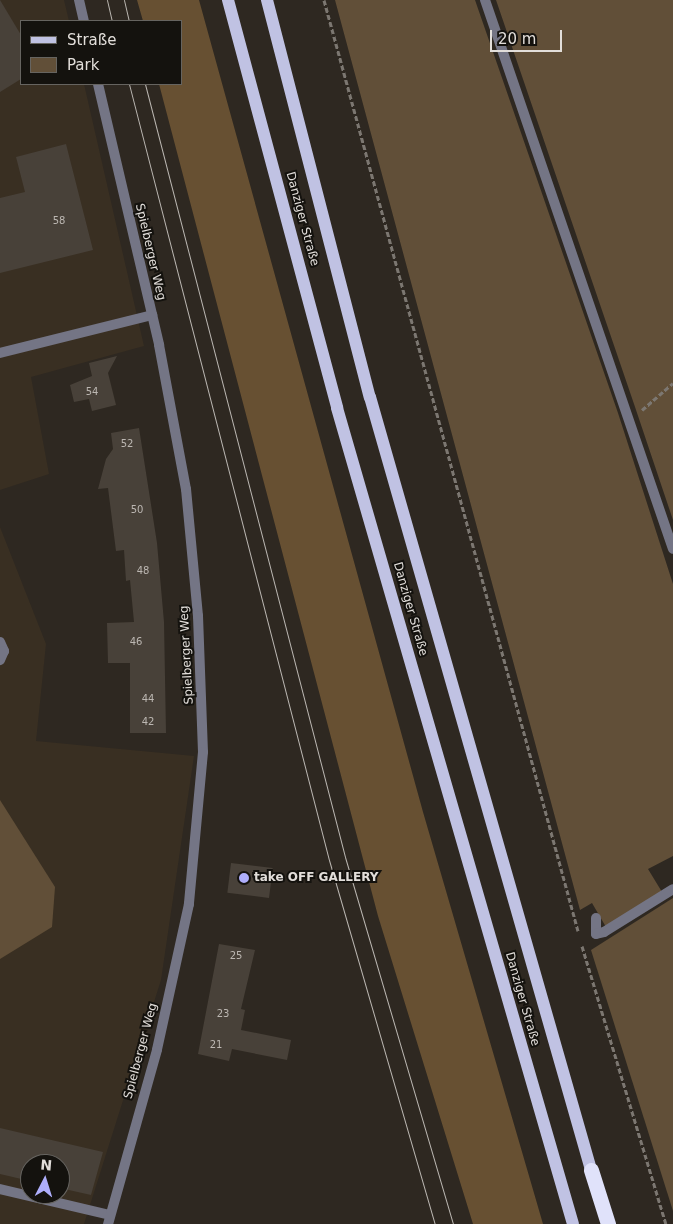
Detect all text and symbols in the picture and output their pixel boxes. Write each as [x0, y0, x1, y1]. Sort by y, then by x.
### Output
legend [20, 20, 182, 85]
scale bar [493, 20, 566, 52]
text: 20 m [498, 30, 536, 48]
text: Straße [67, 31, 116, 49]
text: Park [67, 56, 99, 74]
street label: Danziger Straße [282, 170, 322, 268]
street label: Spielberger Weg [132, 202, 168, 302]
house number: 58 [53, 215, 65, 227]
house number: 54 [86, 386, 98, 398]
house number: 52 [121, 438, 133, 450]
house number: 50 [131, 504, 143, 516]
street label: Danziger Straße [390, 560, 430, 658]
house number: 48 [137, 565, 149, 577]
street label: Spielberger Weg [177, 605, 197, 705]
house number: 46 [130, 636, 142, 648]
house number: 44 [142, 693, 154, 705]
house number: 42 [142, 716, 154, 728]
place label: take OFF GALLERY [254, 871, 378, 885]
marker: take OFF GALLERY [238, 872, 250, 884]
house number: 25 [230, 950, 242, 962]
street label: Danziger Straße [502, 950, 542, 1048]
street label: Spielberger Weg [121, 1001, 161, 1101]
house number: 23 [217, 1008, 229, 1020]
house number: 21 [210, 1039, 222, 1051]
north arrow [20, 1154, 70, 1204]
text: N [40, 1157, 53, 1174]

